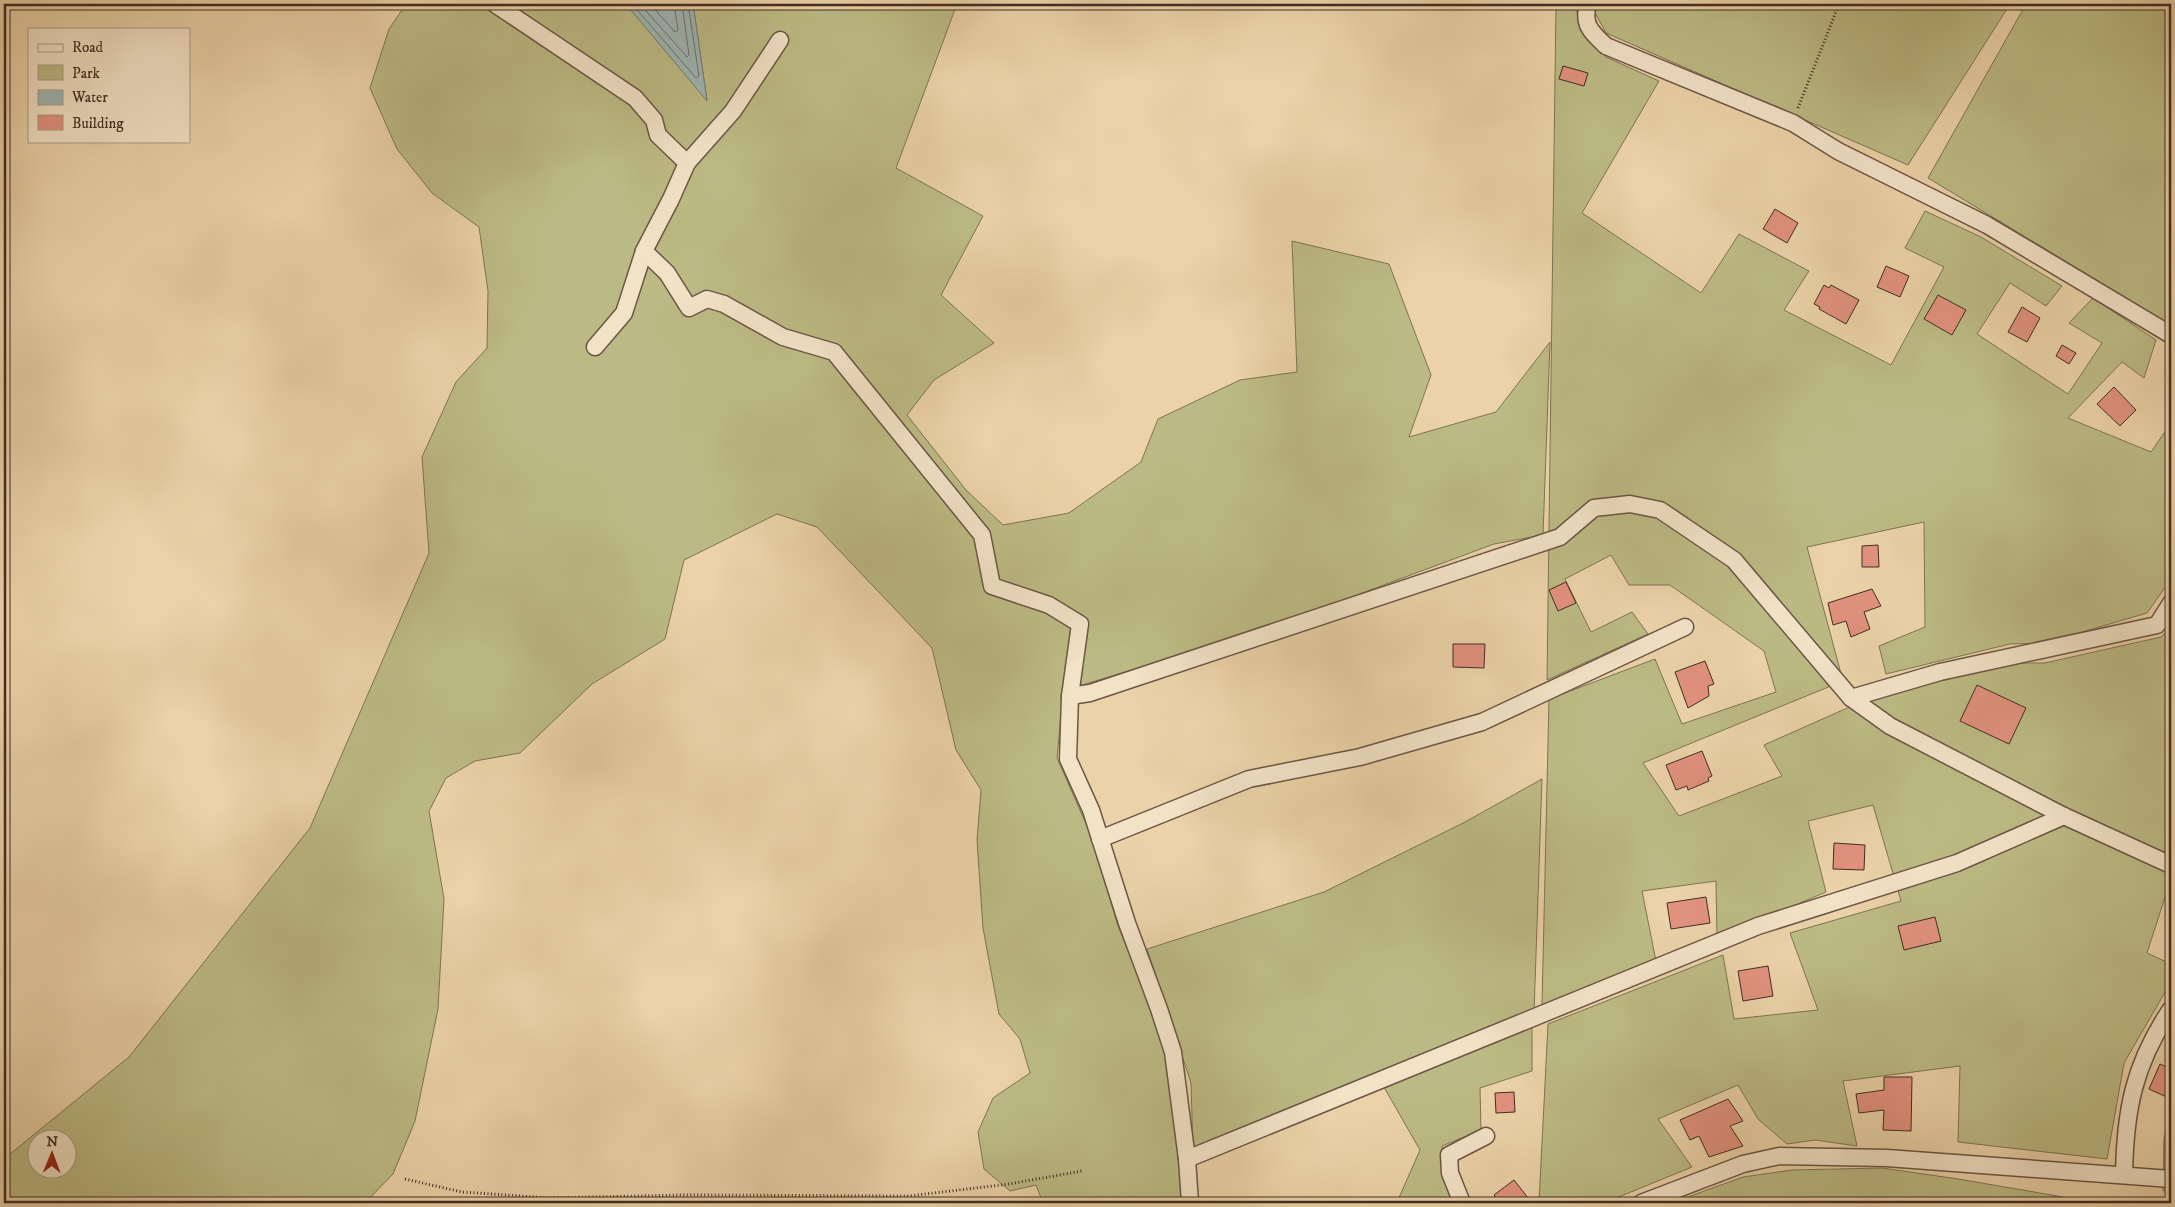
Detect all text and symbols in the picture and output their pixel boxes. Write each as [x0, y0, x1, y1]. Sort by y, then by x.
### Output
legend [28, 28, 190, 142]
text: Road [72, 38, 104, 57]
text: Park [72, 64, 101, 83]
text: Water [71, 88, 108, 107]
text: Building [72, 114, 124, 133]
north arrow [28, 1130, 78, 1180]
text: N [46, 1133, 59, 1151]

